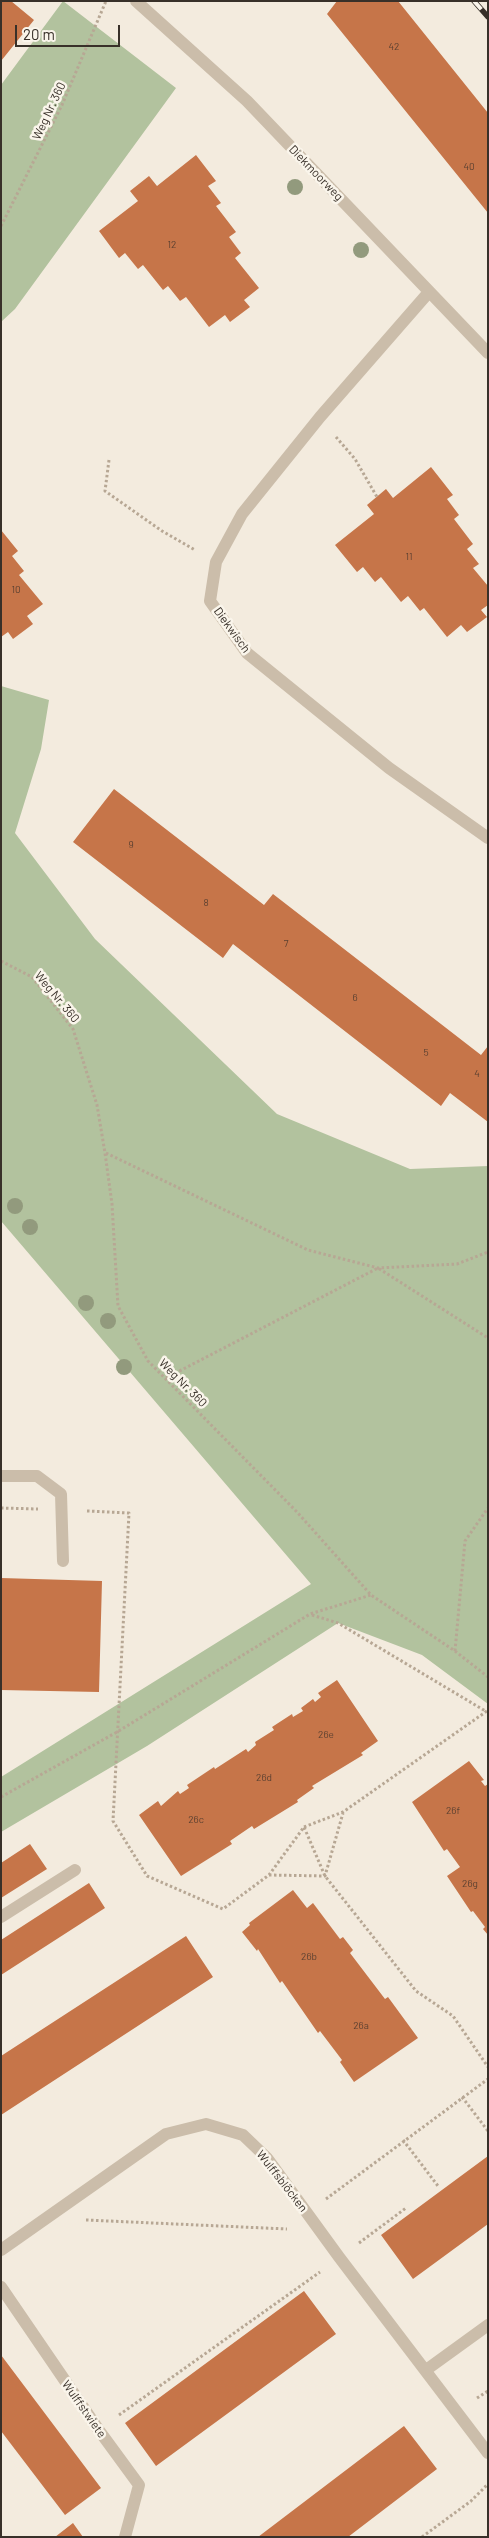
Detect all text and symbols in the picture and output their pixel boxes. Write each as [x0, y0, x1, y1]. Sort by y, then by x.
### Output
scale bar [18, 15, 122, 47]
text: 20 m [23, 25, 55, 43]
house number: 42 [389, 41, 399, 53]
street label: Weg Nr. 360 [29, 80, 69, 142]
street label: Diekmoorweg [286, 142, 346, 204]
house number: 40 [463, 161, 475, 173]
house number: 12 [168, 239, 176, 251]
house number: 11 [405, 551, 413, 563]
house number: 10 [11, 584, 21, 596]
street label: Diekwisch [211, 604, 253, 656]
house number: 9 [128, 839, 134, 851]
house number: 8 [203, 897, 209, 909]
house number: 7 [284, 938, 288, 950]
street label: Weg Nr. 360 [32, 969, 82, 1025]
house number: 6 [352, 992, 358, 1004]
house number: 5 [423, 1047, 429, 1059]
house number: 4 [474, 1068, 480, 1080]
street label: Weg Nr. 360 [156, 1356, 210, 1410]
house number: 26e [318, 1729, 334, 1741]
house number: 26d [256, 1772, 272, 1784]
house number: 26f [446, 1805, 460, 1817]
house number: 26c [188, 1814, 204, 1826]
house number: 26g [462, 1878, 478, 1890]
house number: 26b [301, 1951, 317, 1963]
house number: 26a [353, 2020, 369, 2032]
street label: Wulffsblöcken [253, 2147, 311, 2215]
street label: Wulffstwiete [59, 2378, 109, 2440]

